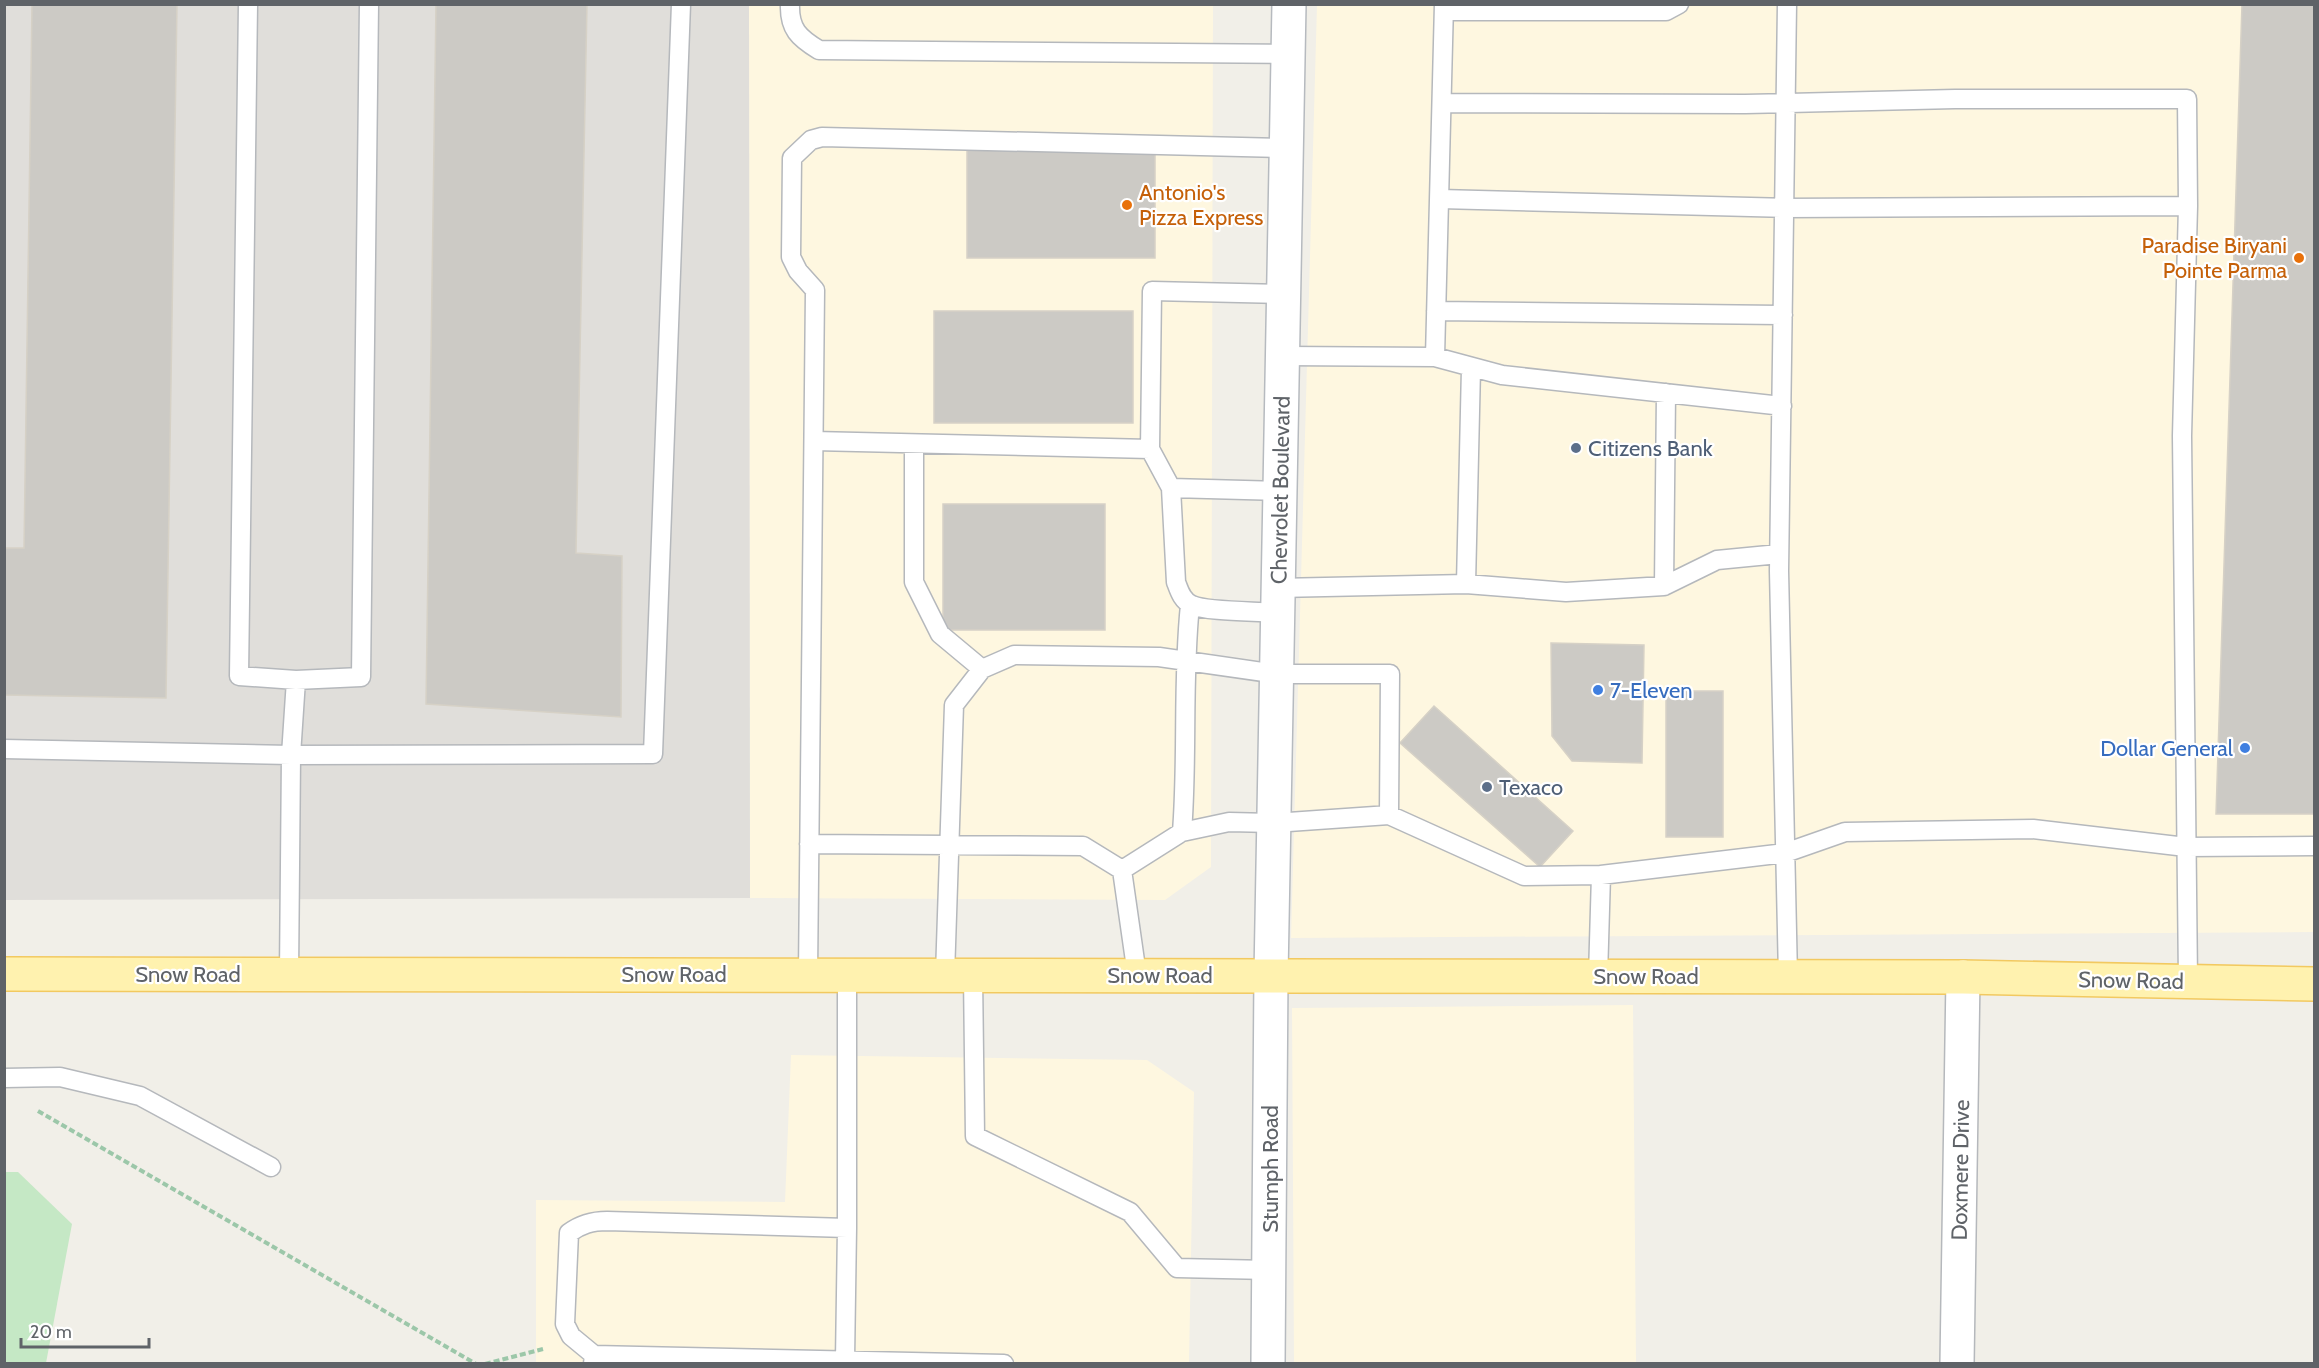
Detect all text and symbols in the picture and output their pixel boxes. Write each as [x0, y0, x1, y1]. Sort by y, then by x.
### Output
place label: Antonio's Pizza Express [1139, 179, 1263, 231]
marker: Antonio's Pizza Express [1120, 198, 1134, 212]
place label: Paradise Biryani Pointe Parma [2141, 232, 2287, 284]
marker: Paradise Biryani Pointe Parma [2292, 251, 2306, 265]
street label: Chevrolet Boulevard [1265, 396, 1296, 584]
place label: Citizens Bank [1588, 435, 1713, 462]
marker: Citizens Bank [1569, 441, 1583, 455]
place label: 7-Eleven [1610, 677, 1693, 704]
marker: 7-Eleven [1591, 683, 1605, 697]
place label: Dollar General [2100, 735, 2234, 762]
marker: Dollar General [2238, 741, 2252, 755]
place label: Texaco [1499, 774, 1563, 801]
marker: Texaco [1480, 780, 1494, 794]
street label: Snow Road [135, 961, 241, 988]
street label: Snow Road [621, 961, 727, 988]
street label: Snow Road [1107, 962, 1213, 989]
street label: Snow Road [1593, 963, 1699, 990]
street label: Snow Road [2078, 966, 2184, 995]
street label: Doxmere Drive [1946, 1099, 1975, 1241]
street label: Stumph Road [1257, 1105, 1284, 1233]
scale bar [21, 1311, 148, 1349]
text: 20 m [30, 1321, 72, 1343]

